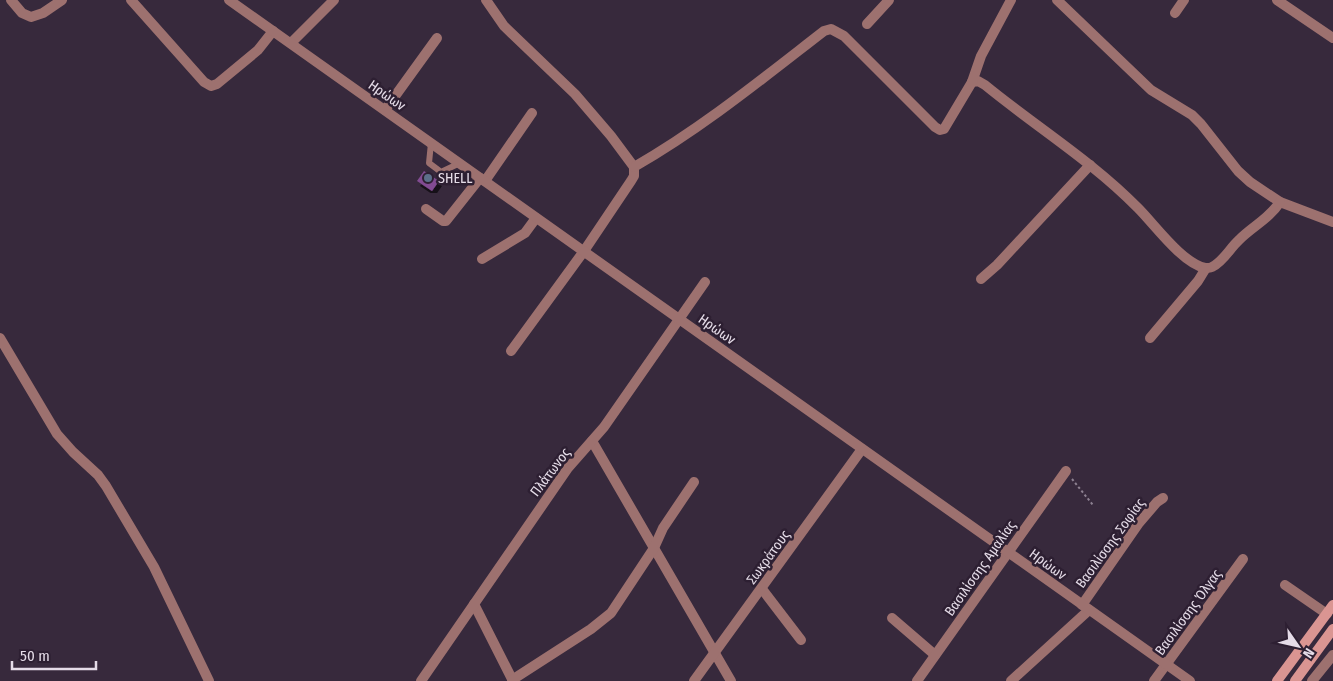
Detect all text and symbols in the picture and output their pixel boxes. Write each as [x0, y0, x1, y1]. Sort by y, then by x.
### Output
street label: Ηρώων [365, 77, 409, 114]
place label: SHELL [438, 170, 472, 187]
marker: SHELL [422, 172, 434, 184]
street label: Ηρώων [695, 311, 739, 348]
street label: Πλάτωνος [527, 445, 574, 500]
street label: Βασιλίσσης Σοφίας [1072, 495, 1149, 591]
street label: Βασιλίσσης Αμαλίας [941, 517, 1020, 619]
street label: Σωκράτους [743, 527, 794, 588]
street label: Ηρώων [1026, 545, 1069, 583]
street label: Βασιλίσσης Όλγας [1152, 566, 1225, 659]
north arrow [1273, 621, 1323, 671]
scale bar [12, 638, 96, 670]
text: N [1299, 645, 1318, 661]
text: 50 m [20, 647, 50, 665]

